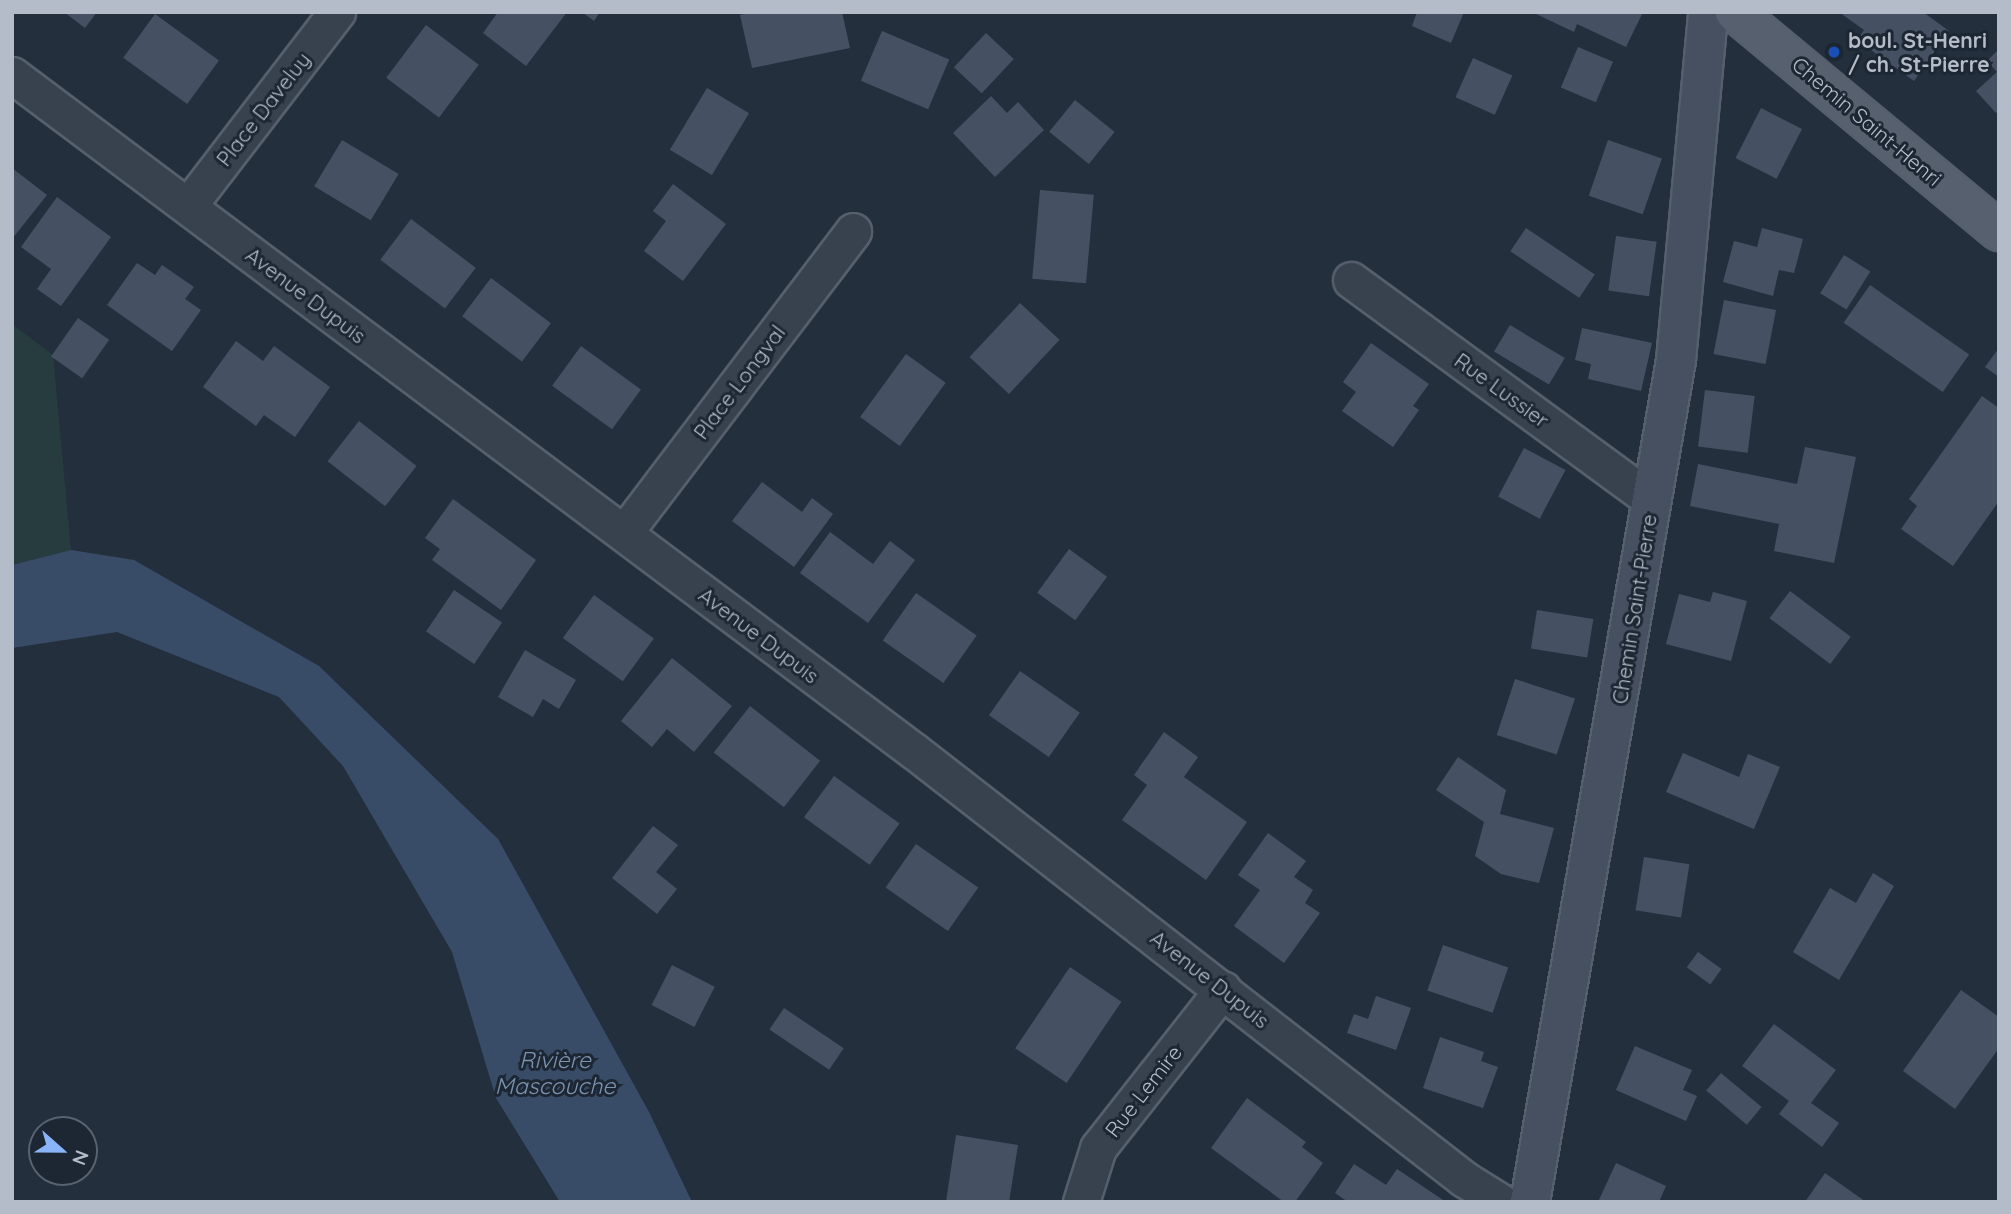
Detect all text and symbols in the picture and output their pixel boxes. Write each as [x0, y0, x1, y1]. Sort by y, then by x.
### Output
place label: boul. St-Henri / ch. St-Pierre [1848, 27, 1990, 77]
marker: boul. St-Henri / ch. St-Pierre [1826, 44, 1842, 60]
street label: Place Daveluy [211, 47, 315, 171]
street label: Chemin Saint-Henri [1787, 51, 1947, 191]
street label: Avenue Dupuis [241, 242, 371, 348]
street label: Place Longval [688, 320, 790, 444]
street label: Rue Lussier [1450, 347, 1554, 433]
street label: Chemin Saint-Pierre [1607, 512, 1661, 706]
street label: Avenue Dupuis [694, 582, 824, 688]
street label: Avenue Dupuis [1146, 925, 1274, 1033]
street label: Rue Lemire [1099, 1040, 1187, 1142]
water label: Rivière Mascouche [495, 1046, 615, 1100]
north arrow [28, 1116, 98, 1186]
text: N [67, 1147, 94, 1169]

